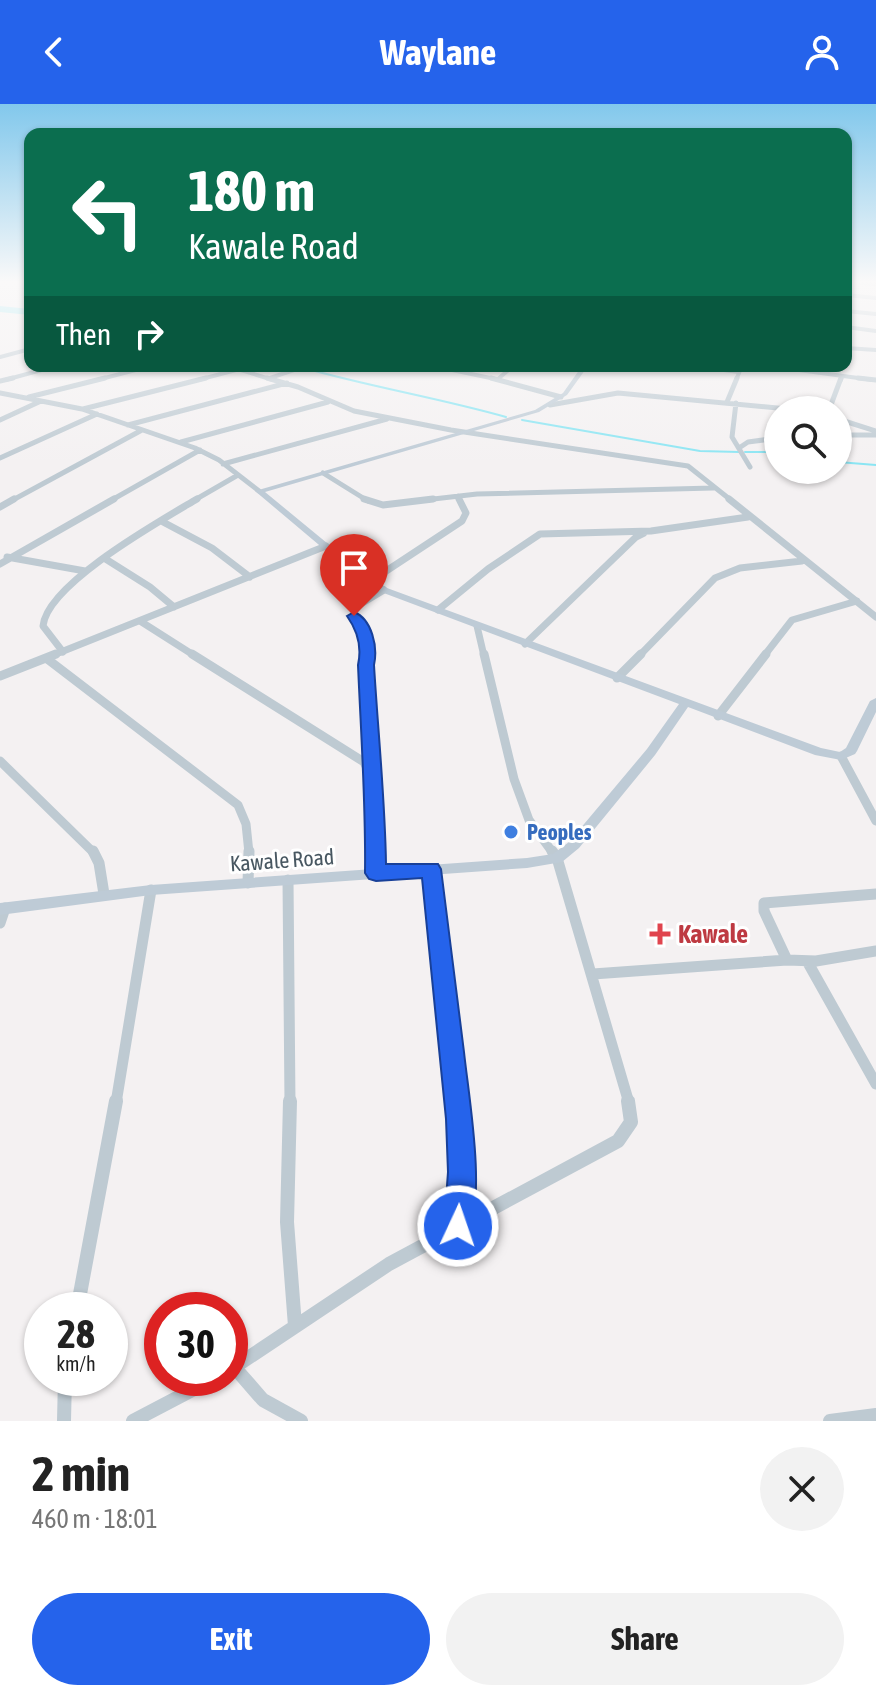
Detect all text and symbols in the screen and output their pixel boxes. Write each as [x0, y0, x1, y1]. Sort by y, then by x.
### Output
icon: back [32, 30, 76, 74]
icon: person [800, 30, 844, 74]
text: Waylane [380, 31, 496, 73]
text: 180 m [188, 159, 315, 223]
icon: left [56, 160, 160, 264]
text: Kawale Road [188, 225, 359, 267]
icon: right [127, 312, 171, 356]
text: Then [56, 317, 111, 351]
map controls [764, 396, 852, 484]
button: search [764, 396, 852, 484]
pin [320, 534, 388, 616]
icon: arrive [332, 546, 376, 590]
place label: Peoples [527, 819, 592, 845]
marker: Peoples [502, 823, 520, 841]
street label: Kawale Road [229, 843, 335, 877]
place label: Kawale [678, 919, 748, 949]
marker: Kawale [649, 923, 671, 945]
position arrow [416, 1184, 500, 1268]
speed limit sign: 30 [144, 1292, 248, 1396]
text: 28 [57, 1311, 95, 1356]
text: km/h [56, 1352, 96, 1375]
text: 2 min [32, 1446, 130, 1501]
button: close [760, 1447, 844, 1531]
text: 460 m · 18:01 [32, 1504, 158, 1534]
button: Exit [32, 1593, 430, 1685]
button: Share [446, 1593, 844, 1685]

